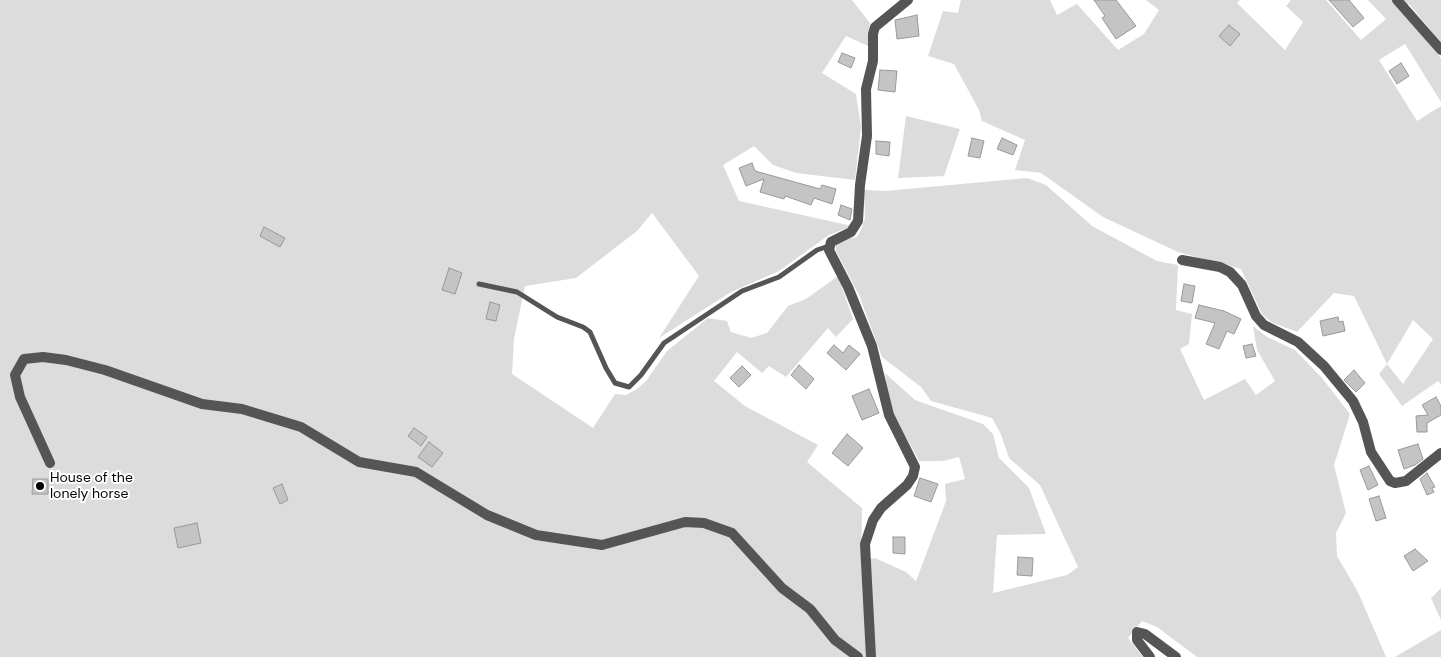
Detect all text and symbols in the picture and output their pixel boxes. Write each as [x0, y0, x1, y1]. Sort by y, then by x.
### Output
place label: House of the lonely horse [50, 470, 133, 502]
marker: House of the lonely horse [34, 480, 46, 492]

